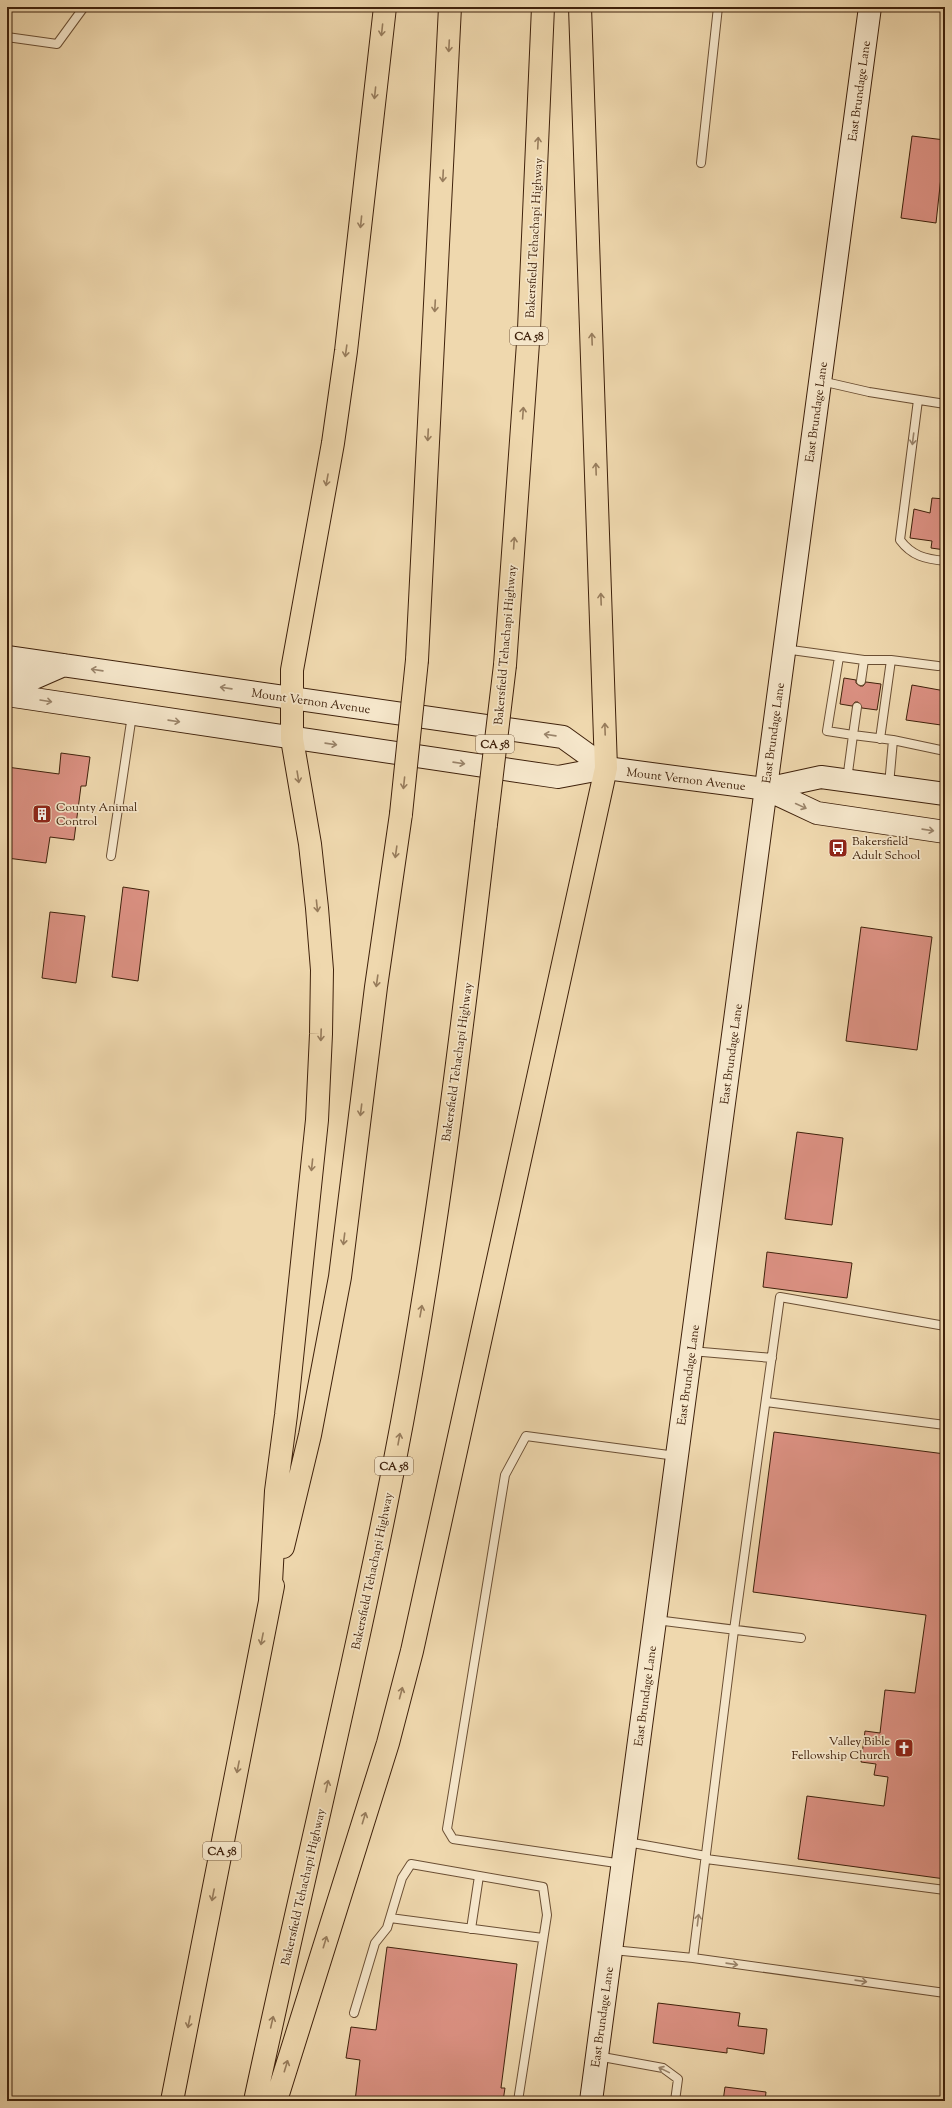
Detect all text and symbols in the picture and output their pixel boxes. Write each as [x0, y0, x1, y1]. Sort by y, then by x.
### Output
one-way arrow [378, 23, 386, 36]
one-way arrow [445, 39, 452, 52]
street label: East Brundage Lane [844, 39, 876, 143]
one-way arrow [372, 86, 379, 99]
one-way arrow [535, 137, 542, 150]
street label: Bakersfield Tehachapi Highway [522, 157, 548, 319]
one-way arrow [439, 169, 447, 182]
one-way arrow [358, 215, 365, 228]
one-way arrow [432, 299, 439, 312]
road number: CA 58 [510, 327, 548, 345]
one-way arrow [588, 333, 595, 346]
one-way arrow [342, 344, 350, 357]
street label: East Brundage Lane [801, 360, 833, 464]
one-way arrow [520, 407, 527, 420]
one-way arrow [424, 428, 432, 441]
one-way arrow [909, 432, 917, 445]
one-way arrow [592, 463, 600, 476]
one-way arrow [323, 473, 331, 486]
one-way arrow [510, 537, 517, 550]
street label: Bakersfield Tehachapi Highway [490, 564, 522, 726]
one-way arrow [597, 593, 604, 606]
one-way arrow [91, 666, 104, 674]
street label: East Brundage Lane [758, 681, 790, 785]
one-way arrow [220, 684, 233, 692]
street label: Mount Vernon Avenue [250, 685, 372, 719]
one-way arrow [39, 698, 52, 706]
one-way arrow [167, 717, 180, 725]
one-way arrow [601, 723, 609, 736]
one-way arrow [544, 731, 557, 739]
road number: CA 58 [476, 735, 514, 753]
one-way arrow [324, 740, 337, 748]
one-way arrow [452, 759, 465, 767]
street label: Mount Vernon Avenue [625, 764, 747, 796]
one-way arrow [295, 770, 303, 783]
one-way arrow [401, 776, 408, 789]
place label: County Animal Control [56, 799, 138, 831]
building icon: County Animal Control [31, 803, 53, 825]
one-way arrow [795, 803, 807, 810]
one-way arrow [921, 826, 934, 834]
place label: Bakersfield Adult School [852, 833, 921, 865]
bus stop icon: Bakersfield Adult School [827, 837, 849, 859]
one-way arrow [392, 846, 400, 859]
one-way arrow [313, 899, 321, 912]
one-way arrow [373, 974, 381, 987]
street label: Bakersfield Tehachapi Highway [438, 981, 478, 1143]
street label: East Brundage Lane [716, 1002, 748, 1106]
one-way arrow [317, 1028, 325, 1041]
one-way arrow [357, 1103, 365, 1116]
one-way arrow [308, 1158, 316, 1171]
one-way arrow [341, 1232, 348, 1245]
one-way arrow [417, 1305, 425, 1318]
street label: East Brundage Lane [673, 1323, 705, 1427]
one-way arrow [395, 1433, 403, 1446]
road number: CA 58 [375, 1457, 413, 1475]
street label: Bakersfield Tehachapi Highway [347, 1491, 398, 1652]
one-way arrow [258, 1632, 266, 1645]
street label: East Brundage Lane [630, 1644, 662, 1748]
one-way arrow [398, 1687, 405, 1700]
place label: Valley Bible Fellowship Church [791, 1733, 890, 1765]
church icon: Valley Bible Fellowship Church [893, 1737, 915, 1759]
one-way arrow [233, 1760, 241, 1773]
one-way arrow [323, 1780, 331, 1793]
street label: Bakersfield Tehachapi Highway [277, 1807, 331, 1967]
one-way arrow [361, 1812, 368, 1825]
road number: CA 58 [203, 1842, 241, 1860]
one-way arrow [209, 1888, 217, 1901]
one-way arrow [694, 1913, 702, 1926]
one-way arrow [322, 1936, 329, 1949]
one-way arrow [725, 1960, 738, 1968]
street label: East Brundage Lane [587, 1965, 619, 2069]
one-way arrow [854, 1977, 867, 1985]
one-way arrow [184, 2015, 192, 2028]
one-way arrow [269, 2016, 277, 2029]
one-way arrow [283, 2060, 291, 2072]
one-way arrow [658, 2066, 670, 2073]

